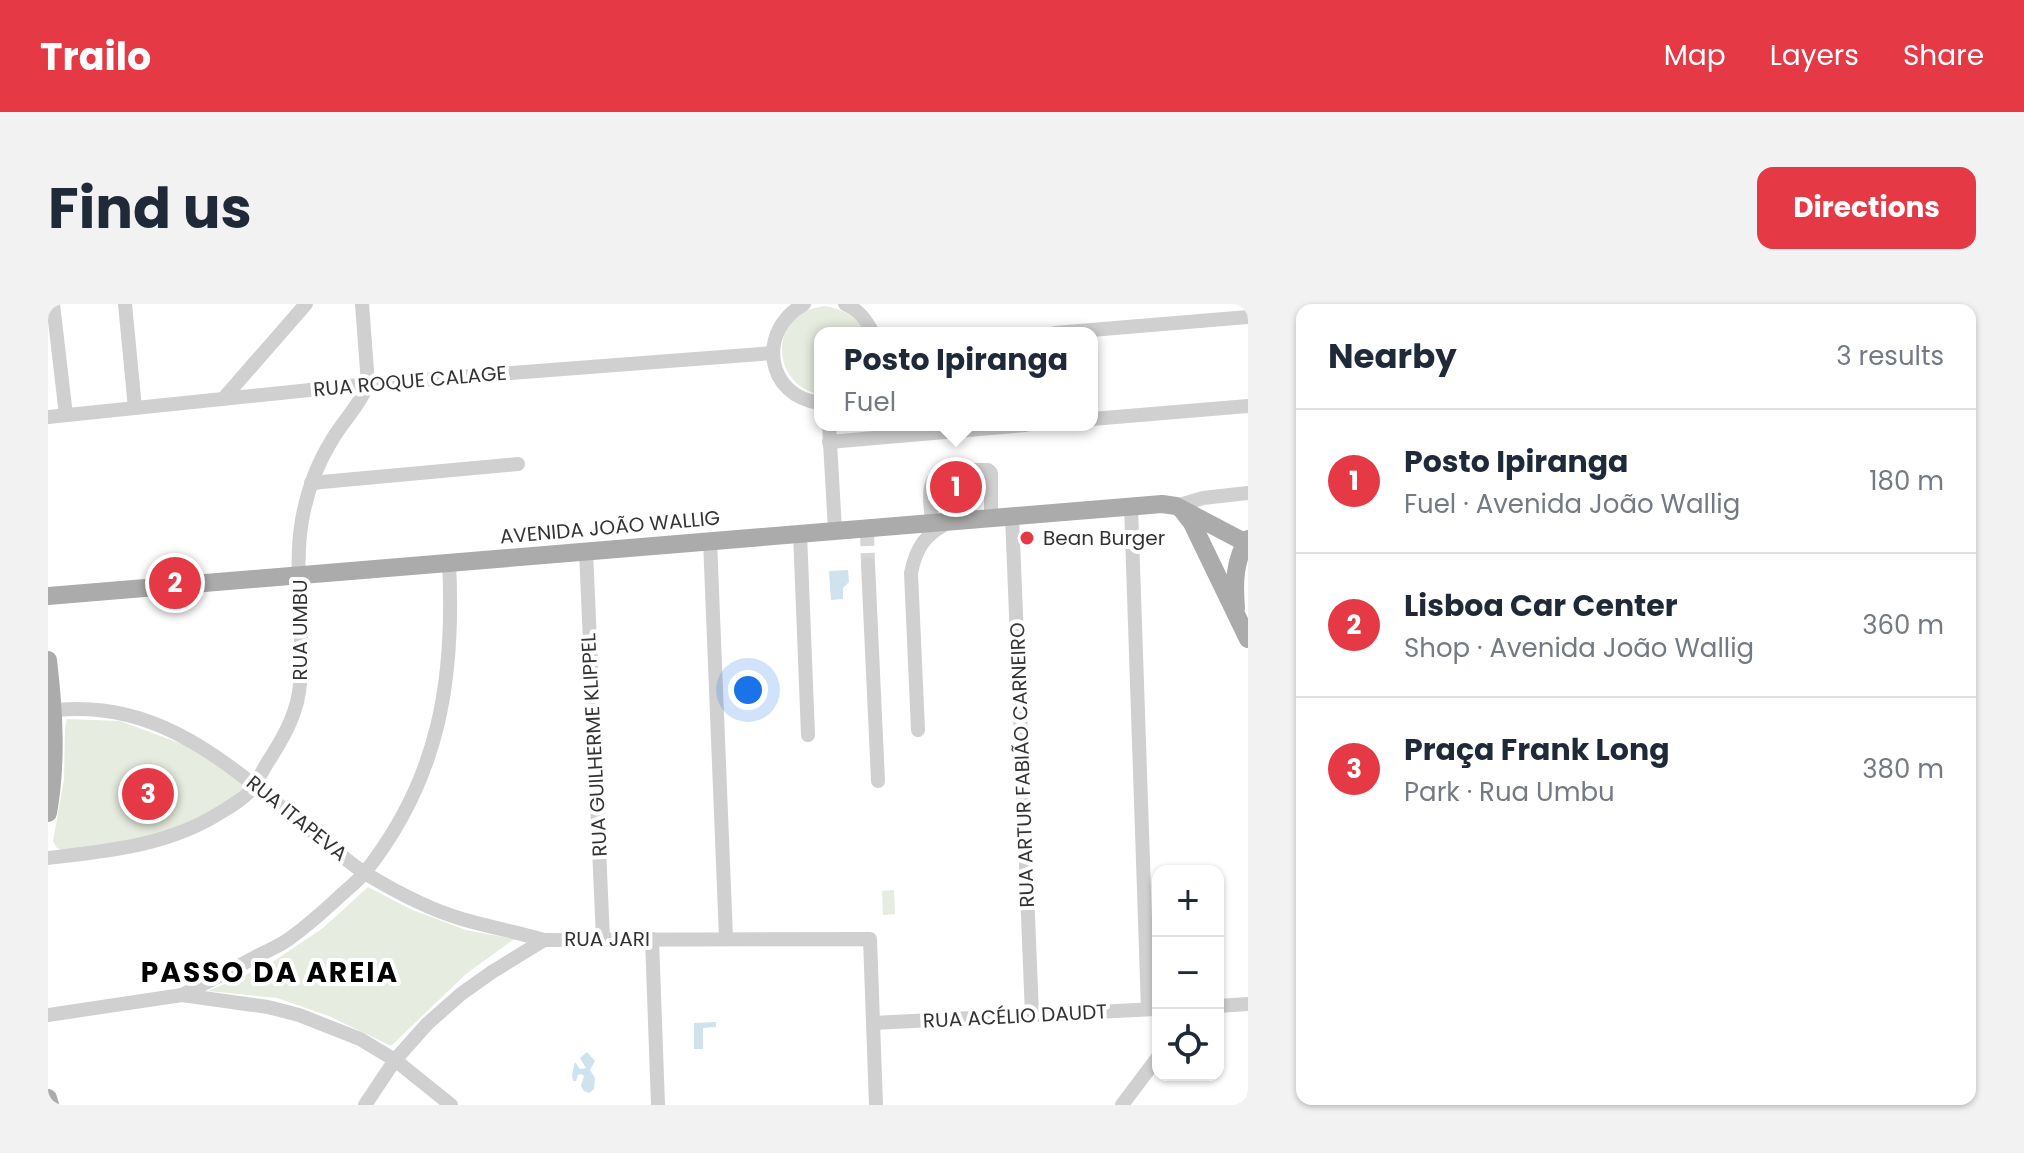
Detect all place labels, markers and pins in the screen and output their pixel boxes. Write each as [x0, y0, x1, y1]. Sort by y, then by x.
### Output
pin: 1 [930, 457, 982, 517]
place label: Bean Burger [1043, 524, 1165, 552]
marker: Bean Burger [1018, 529, 1036, 547]
pin: 2 [149, 553, 201, 613]
pin: 3 [122, 764, 174, 824]

